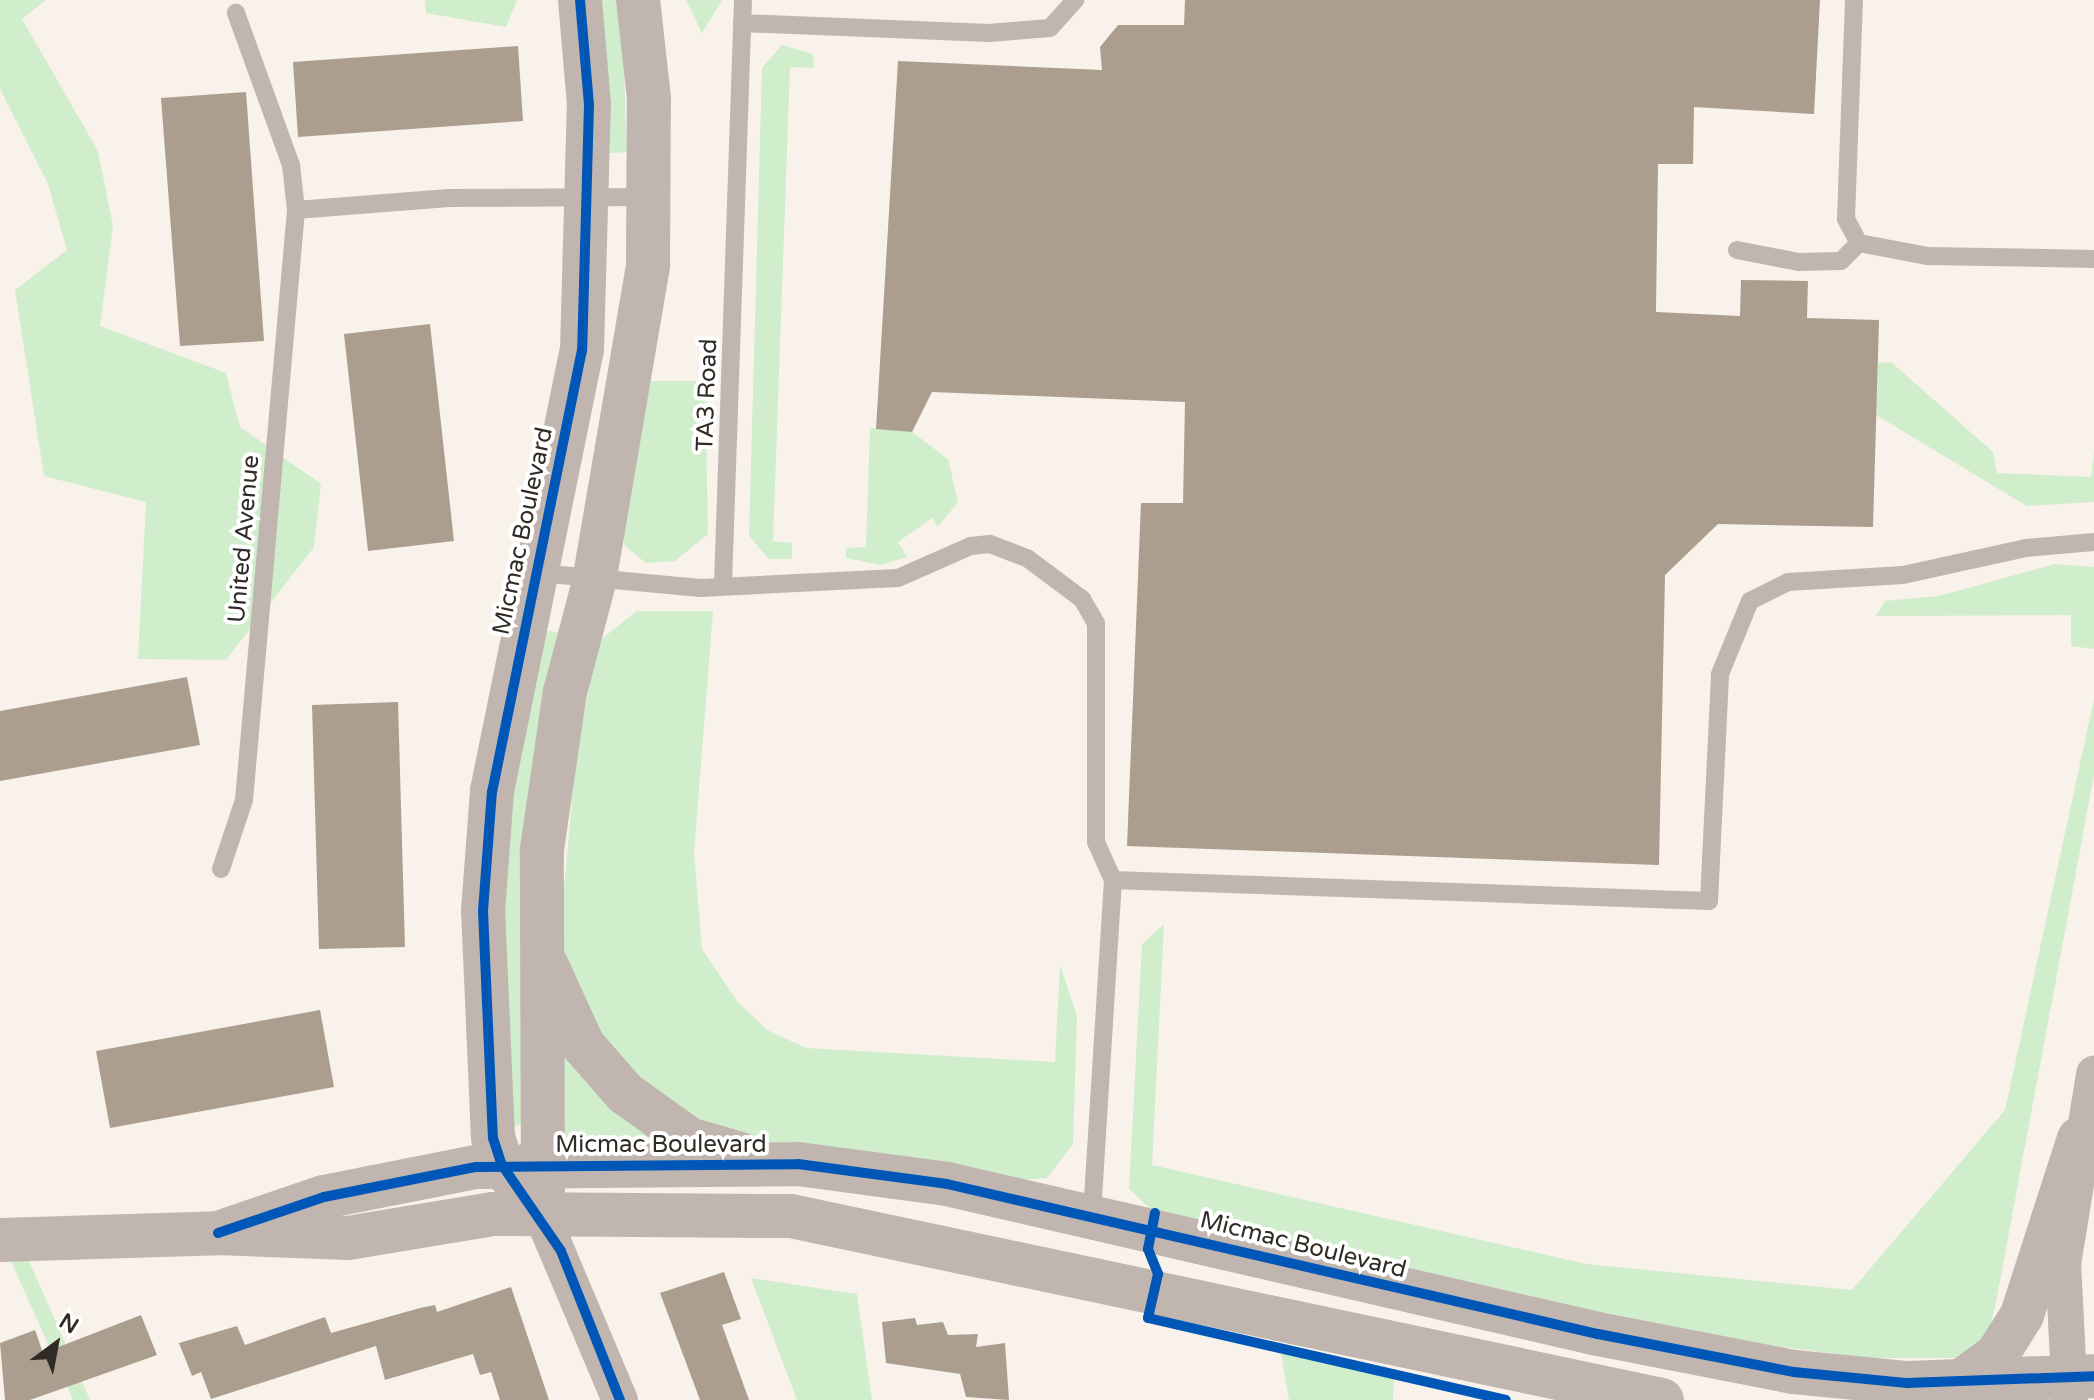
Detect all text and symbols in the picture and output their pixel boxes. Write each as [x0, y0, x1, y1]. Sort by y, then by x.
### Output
street label: TA3 Road [691, 338, 723, 452]
street label: Micmac Boulevard [487, 425, 559, 637]
street label: United Avenue [222, 454, 266, 624]
street label: Micmac Boulevard [555, 1131, 767, 1159]
street label: Micmac Boulevard [1197, 1205, 1409, 1285]
north arrow [16, 1304, 96, 1384]
text: N [54, 1308, 83, 1339]

